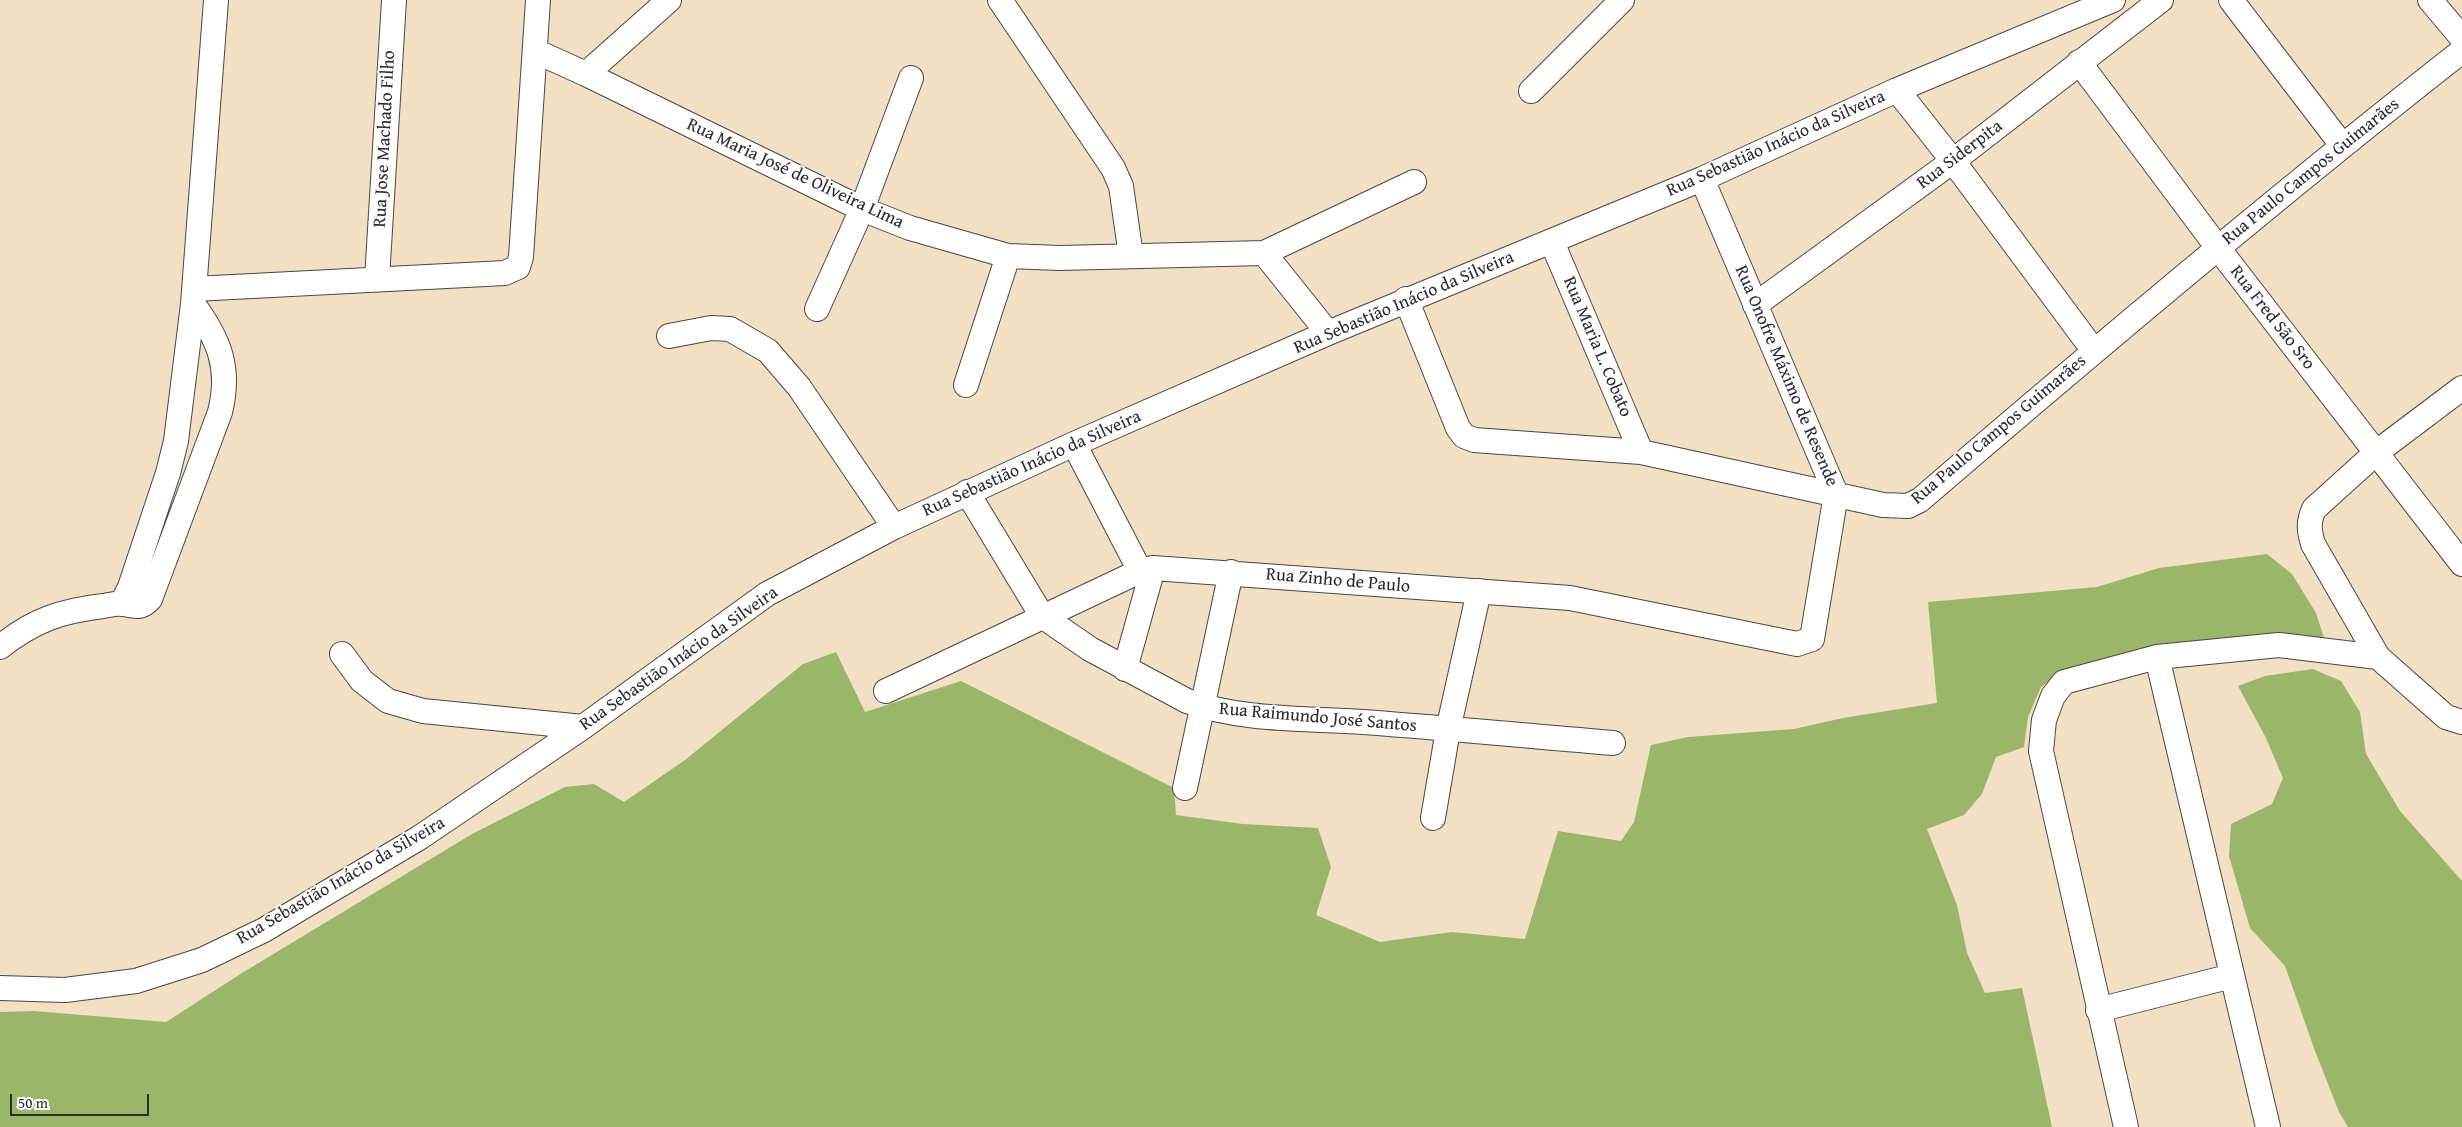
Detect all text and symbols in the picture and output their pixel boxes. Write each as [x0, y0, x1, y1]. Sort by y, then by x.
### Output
street label: Rua Jose Machado Filho [370, 50, 400, 228]
street label: Rua Sebastião Inácio da Silveira [1663, 86, 1889, 202]
street label: Rua Paulo Campos Guimarães [2218, 94, 2404, 250]
street label: Rua Maria José de Oliveira Lima [683, 114, 907, 234]
street label: Rua Siderpita [1913, 116, 2007, 194]
street label: Rua Sebastião Inácio da Silveira [1291, 247, 1517, 359]
street label: Rua Onofre Máximo de Resende [1730, 262, 1842, 490]
street label: Rua Fred São Sro [2225, 262, 2319, 374]
street label: Rua Maria L. Cobato [1558, 274, 1636, 420]
street label: Rua Paulo Campos Guimarães [1907, 350, 2091, 510]
street label: Rua Sebastião Inácio da Silveira [919, 406, 1145, 522]
street label: Rua Zinho de Paulo [1265, 564, 1411, 598]
street label: Rua Sebastião Inácio da Silveira [576, 582, 782, 736]
street label: Rua Raimundo José Santos [1218, 699, 1418, 737]
street label: Rua Sebastião Inácio da Silveira [233, 812, 449, 950]
scale bar [12, 1084, 151, 1116]
text: 50 m [18, 1092, 48, 1113]

